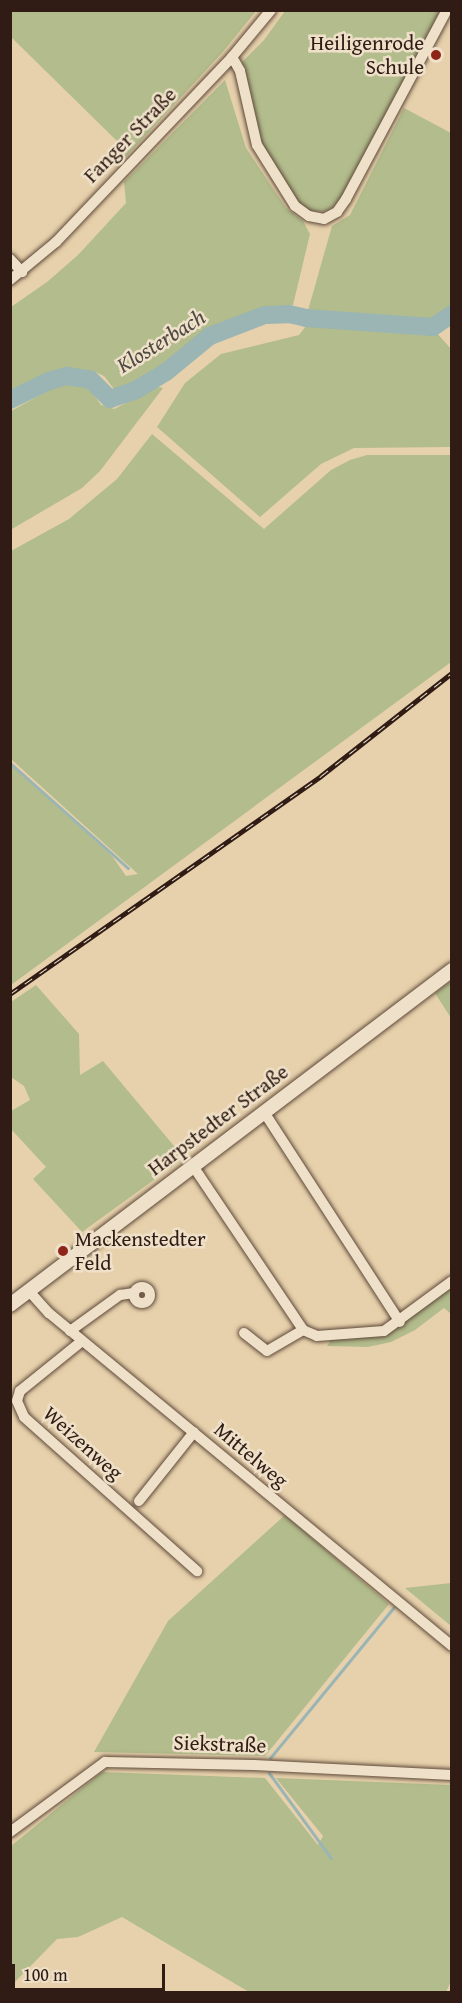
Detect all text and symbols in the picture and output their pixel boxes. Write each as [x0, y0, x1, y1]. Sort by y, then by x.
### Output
place label: Heiligenrode Schule [310, 30, 424, 80]
marker: Heiligenrode Schule [429, 48, 443, 62]
street label: Fanger Straße [78, 82, 182, 188]
water label: Klosterbach [112, 304, 210, 378]
street label: Harpstedter Straße [143, 1059, 293, 1181]
place label: Mackenstedter Feld [75, 1226, 206, 1276]
marker: Mackenstedter Feld [56, 1244, 70, 1258]
street label: Weizenweg [38, 1401, 128, 1485]
street label: Mittelweg [209, 1417, 293, 1493]
street label: Siekstraße [173, 1730, 267, 1758]
scale bar [15, 1952, 168, 1990]
text: 100 m [23, 1961, 68, 1988]

